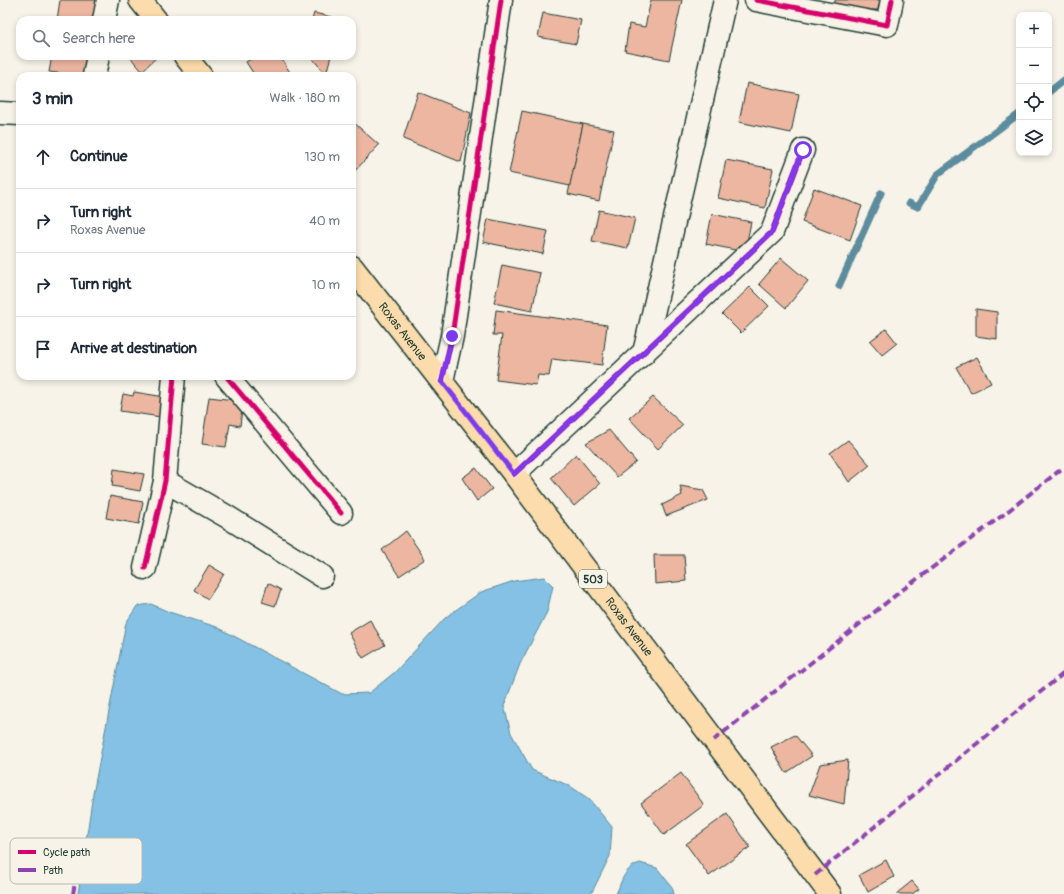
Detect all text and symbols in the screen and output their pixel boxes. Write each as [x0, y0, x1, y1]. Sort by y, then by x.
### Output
map controls [1016, 12, 1052, 156]
button: + [1016, 12, 1052, 48]
search box [16, 16, 356, 60]
icon: search [30, 27, 52, 49]
text: Search here [62, 29, 135, 48]
button: − [1016, 48, 1052, 84]
button: locate [1016, 84, 1052, 120]
text: 3 min [32, 88, 73, 109]
text: Walk · 180 m [270, 90, 340, 106]
button: layers [1016, 120, 1052, 156]
route start [794, 141, 812, 159]
icon: ahead [32, 146, 54, 168]
text: Continue [70, 147, 128, 166]
text: 130 m [304, 149, 340, 165]
text: Turn right [70, 203, 131, 222]
icon: right [32, 210, 54, 232]
text: 40 m [309, 213, 340, 229]
text: Roxas Avenue [70, 222, 146, 238]
icon: right [32, 274, 54, 296]
text: Turn right [70, 275, 131, 294]
text: 10 m [312, 277, 340, 293]
street label: Roxas Avenue [375, 299, 430, 364]
route end [443, 327, 461, 345]
icon: arrive [32, 338, 54, 360]
text: Arrive at destination [70, 339, 197, 358]
road number: 503 [579, 570, 607, 588]
street label: Roxas Avenue [602, 594, 656, 659]
legend [10, 838, 142, 884]
text: Cycle path [43, 846, 90, 859]
text: Path [43, 864, 63, 877]

